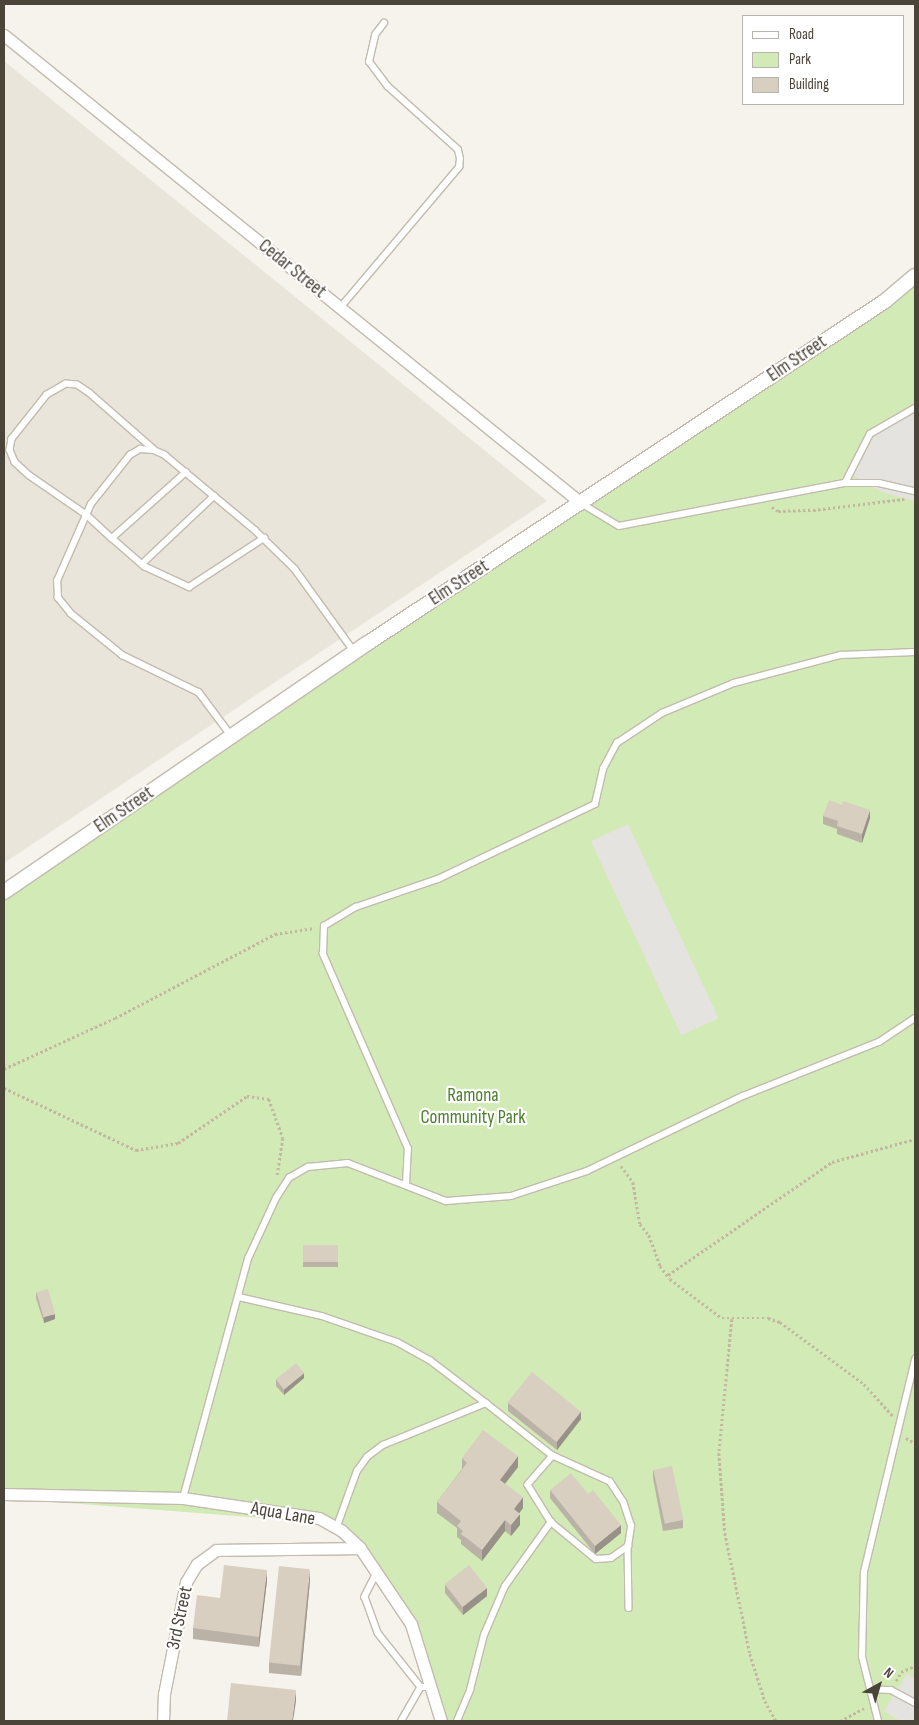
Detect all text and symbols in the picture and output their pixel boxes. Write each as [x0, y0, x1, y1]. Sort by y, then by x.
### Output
legend [742, 15, 904, 105]
text: Road [789, 25, 814, 44]
text: Park [789, 50, 811, 69]
text: Building [789, 75, 829, 94]
street label: Cedar Street [254, 235, 330, 303]
street label: Elm Street [763, 331, 831, 387]
street label: Elm Street [425, 555, 493, 611]
street label: Elm Street [90, 782, 158, 838]
park label: Ramona Community Park [421, 1085, 525, 1129]
street label: Aqua Lane [249, 1497, 317, 1531]
street label: 3rd Street [162, 1584, 198, 1652]
north arrow [854, 1660, 904, 1710]
text: N [880, 1664, 897, 1682]

